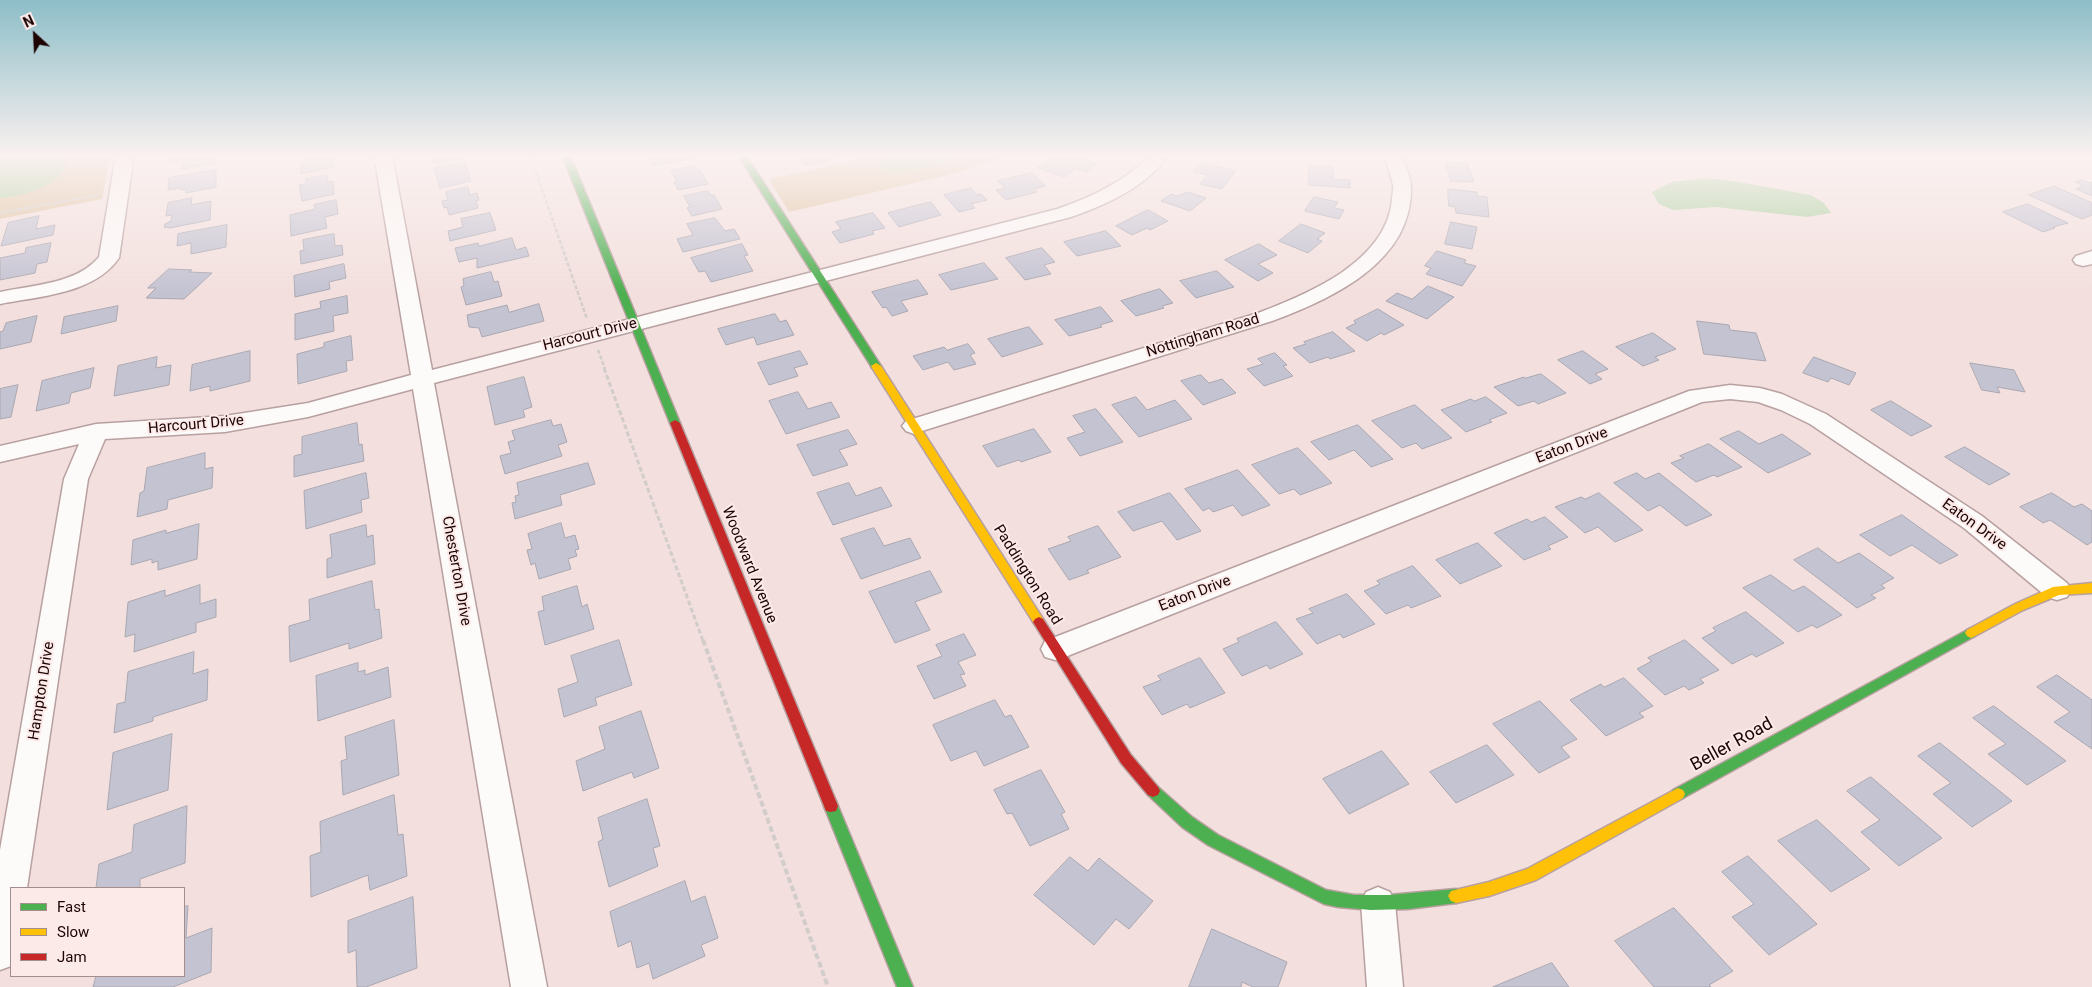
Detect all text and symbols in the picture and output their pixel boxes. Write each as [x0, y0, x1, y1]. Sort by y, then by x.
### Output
north arrow [10, 10, 60, 60]
text: N [21, 12, 37, 31]
street label: Nottingham Road [1144, 310, 1262, 362]
street label: Harcourt Drive [541, 315, 639, 355]
street label: Harcourt Drive [147, 412, 245, 438]
street label: Eaton Drive [1533, 424, 1611, 468]
street label: Eaton Drive [1938, 495, 2010, 555]
street label: Woodward Avenue [717, 504, 781, 626]
street label: Chesterton Drive [437, 515, 475, 627]
street label: Paddington Road [989, 522, 1065, 628]
street label: Eaton Drive [1156, 572, 1234, 616]
street label: Hampton Drive [25, 640, 59, 742]
street label: Beller Road [1687, 714, 1777, 776]
legend [10, 887, 185, 977]
text: Fast [57, 898, 86, 916]
text: Slow [57, 923, 89, 941]
text: Jam [57, 948, 87, 966]

